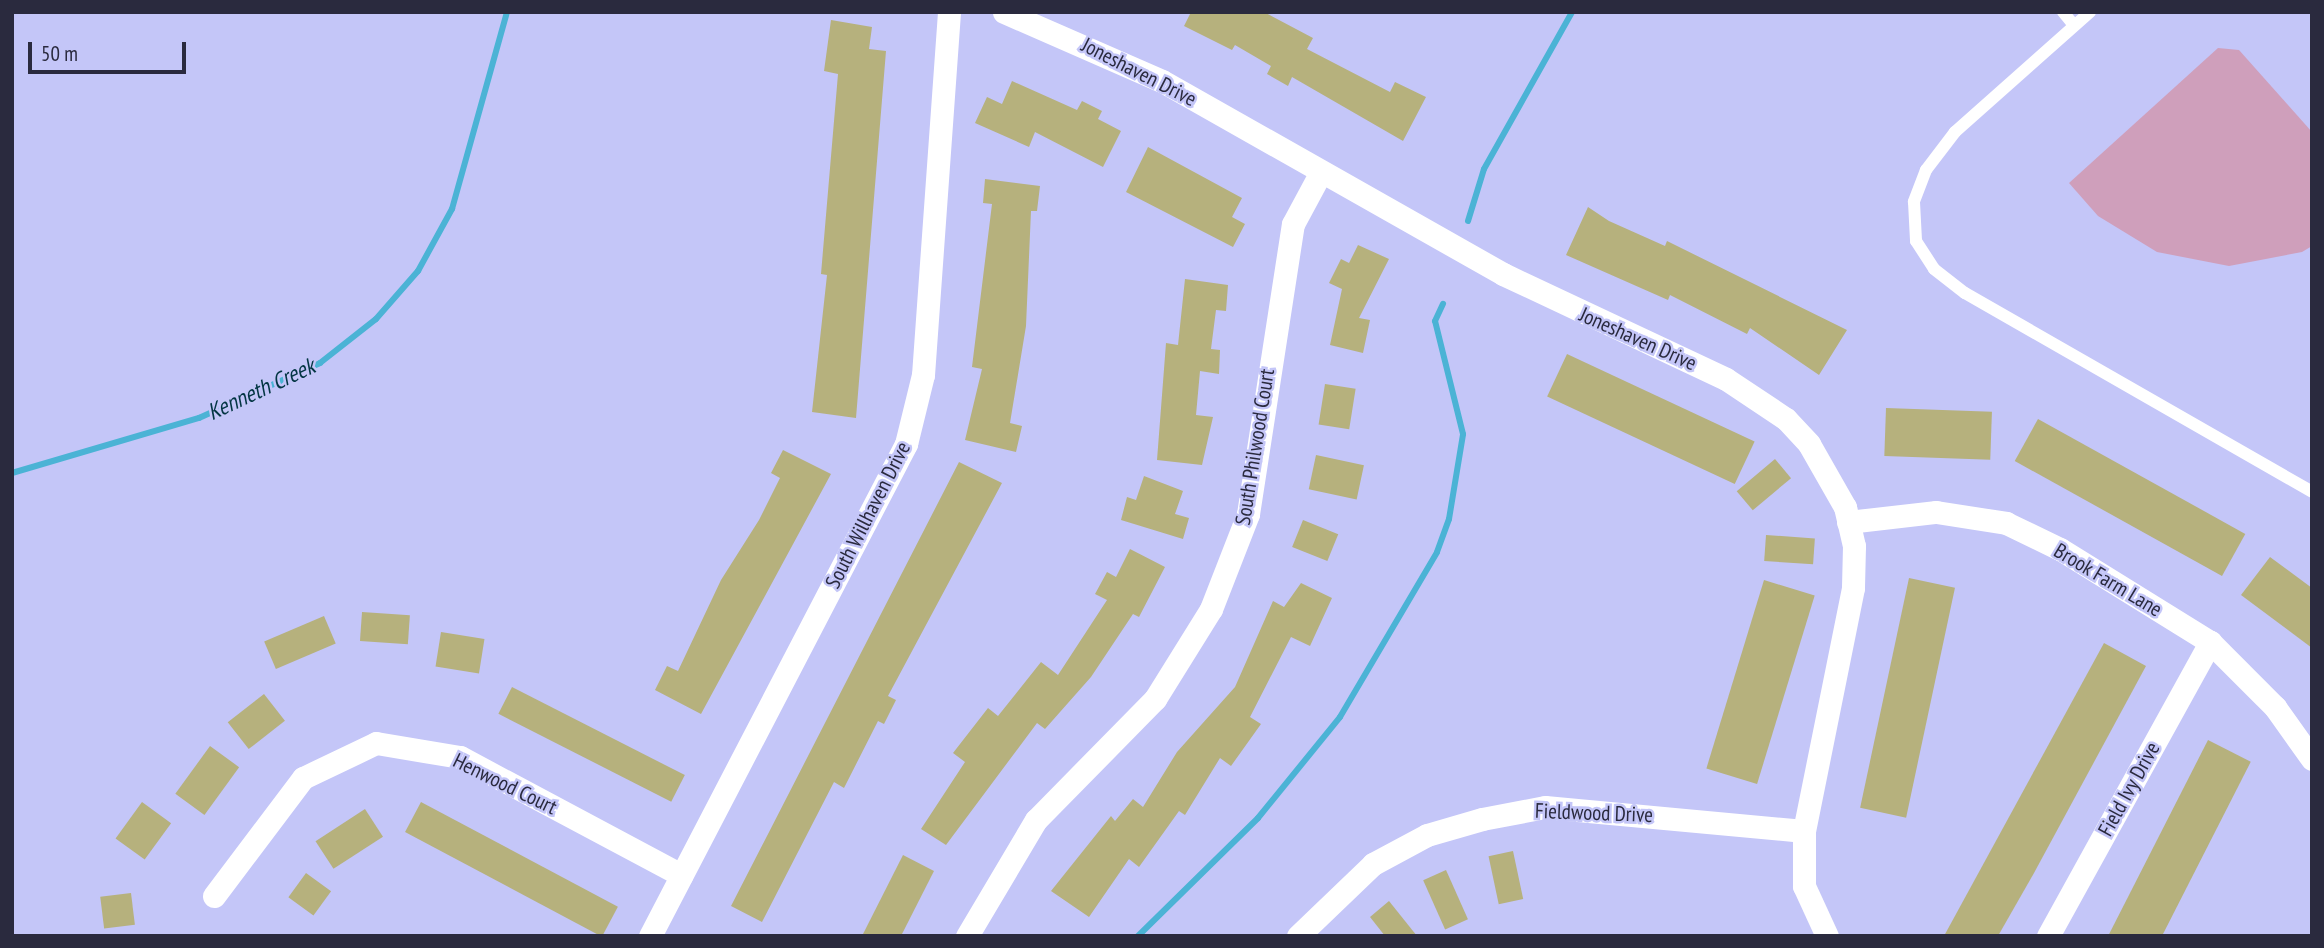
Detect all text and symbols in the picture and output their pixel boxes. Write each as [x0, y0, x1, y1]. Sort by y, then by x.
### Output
scale bar [32, 28, 189, 72]
street label: Joneshaven Drive [1077, 32, 1201, 112]
text: 50 m [41, 40, 78, 67]
street label: Joneshaven Drive [1576, 302, 1700, 376]
water label: Kenneth Creek [203, 352, 319, 426]
street label: South Philwood Court [1230, 367, 1280, 527]
street label: South Willhaven Drive [820, 437, 916, 593]
street label: Brook Farm Lane [2049, 538, 2167, 622]
street label: Field Ivy Drive [2093, 737, 2165, 841]
street label: Henwood Court [449, 748, 561, 820]
street label: Fieldwood Drive [1535, 798, 1653, 828]

